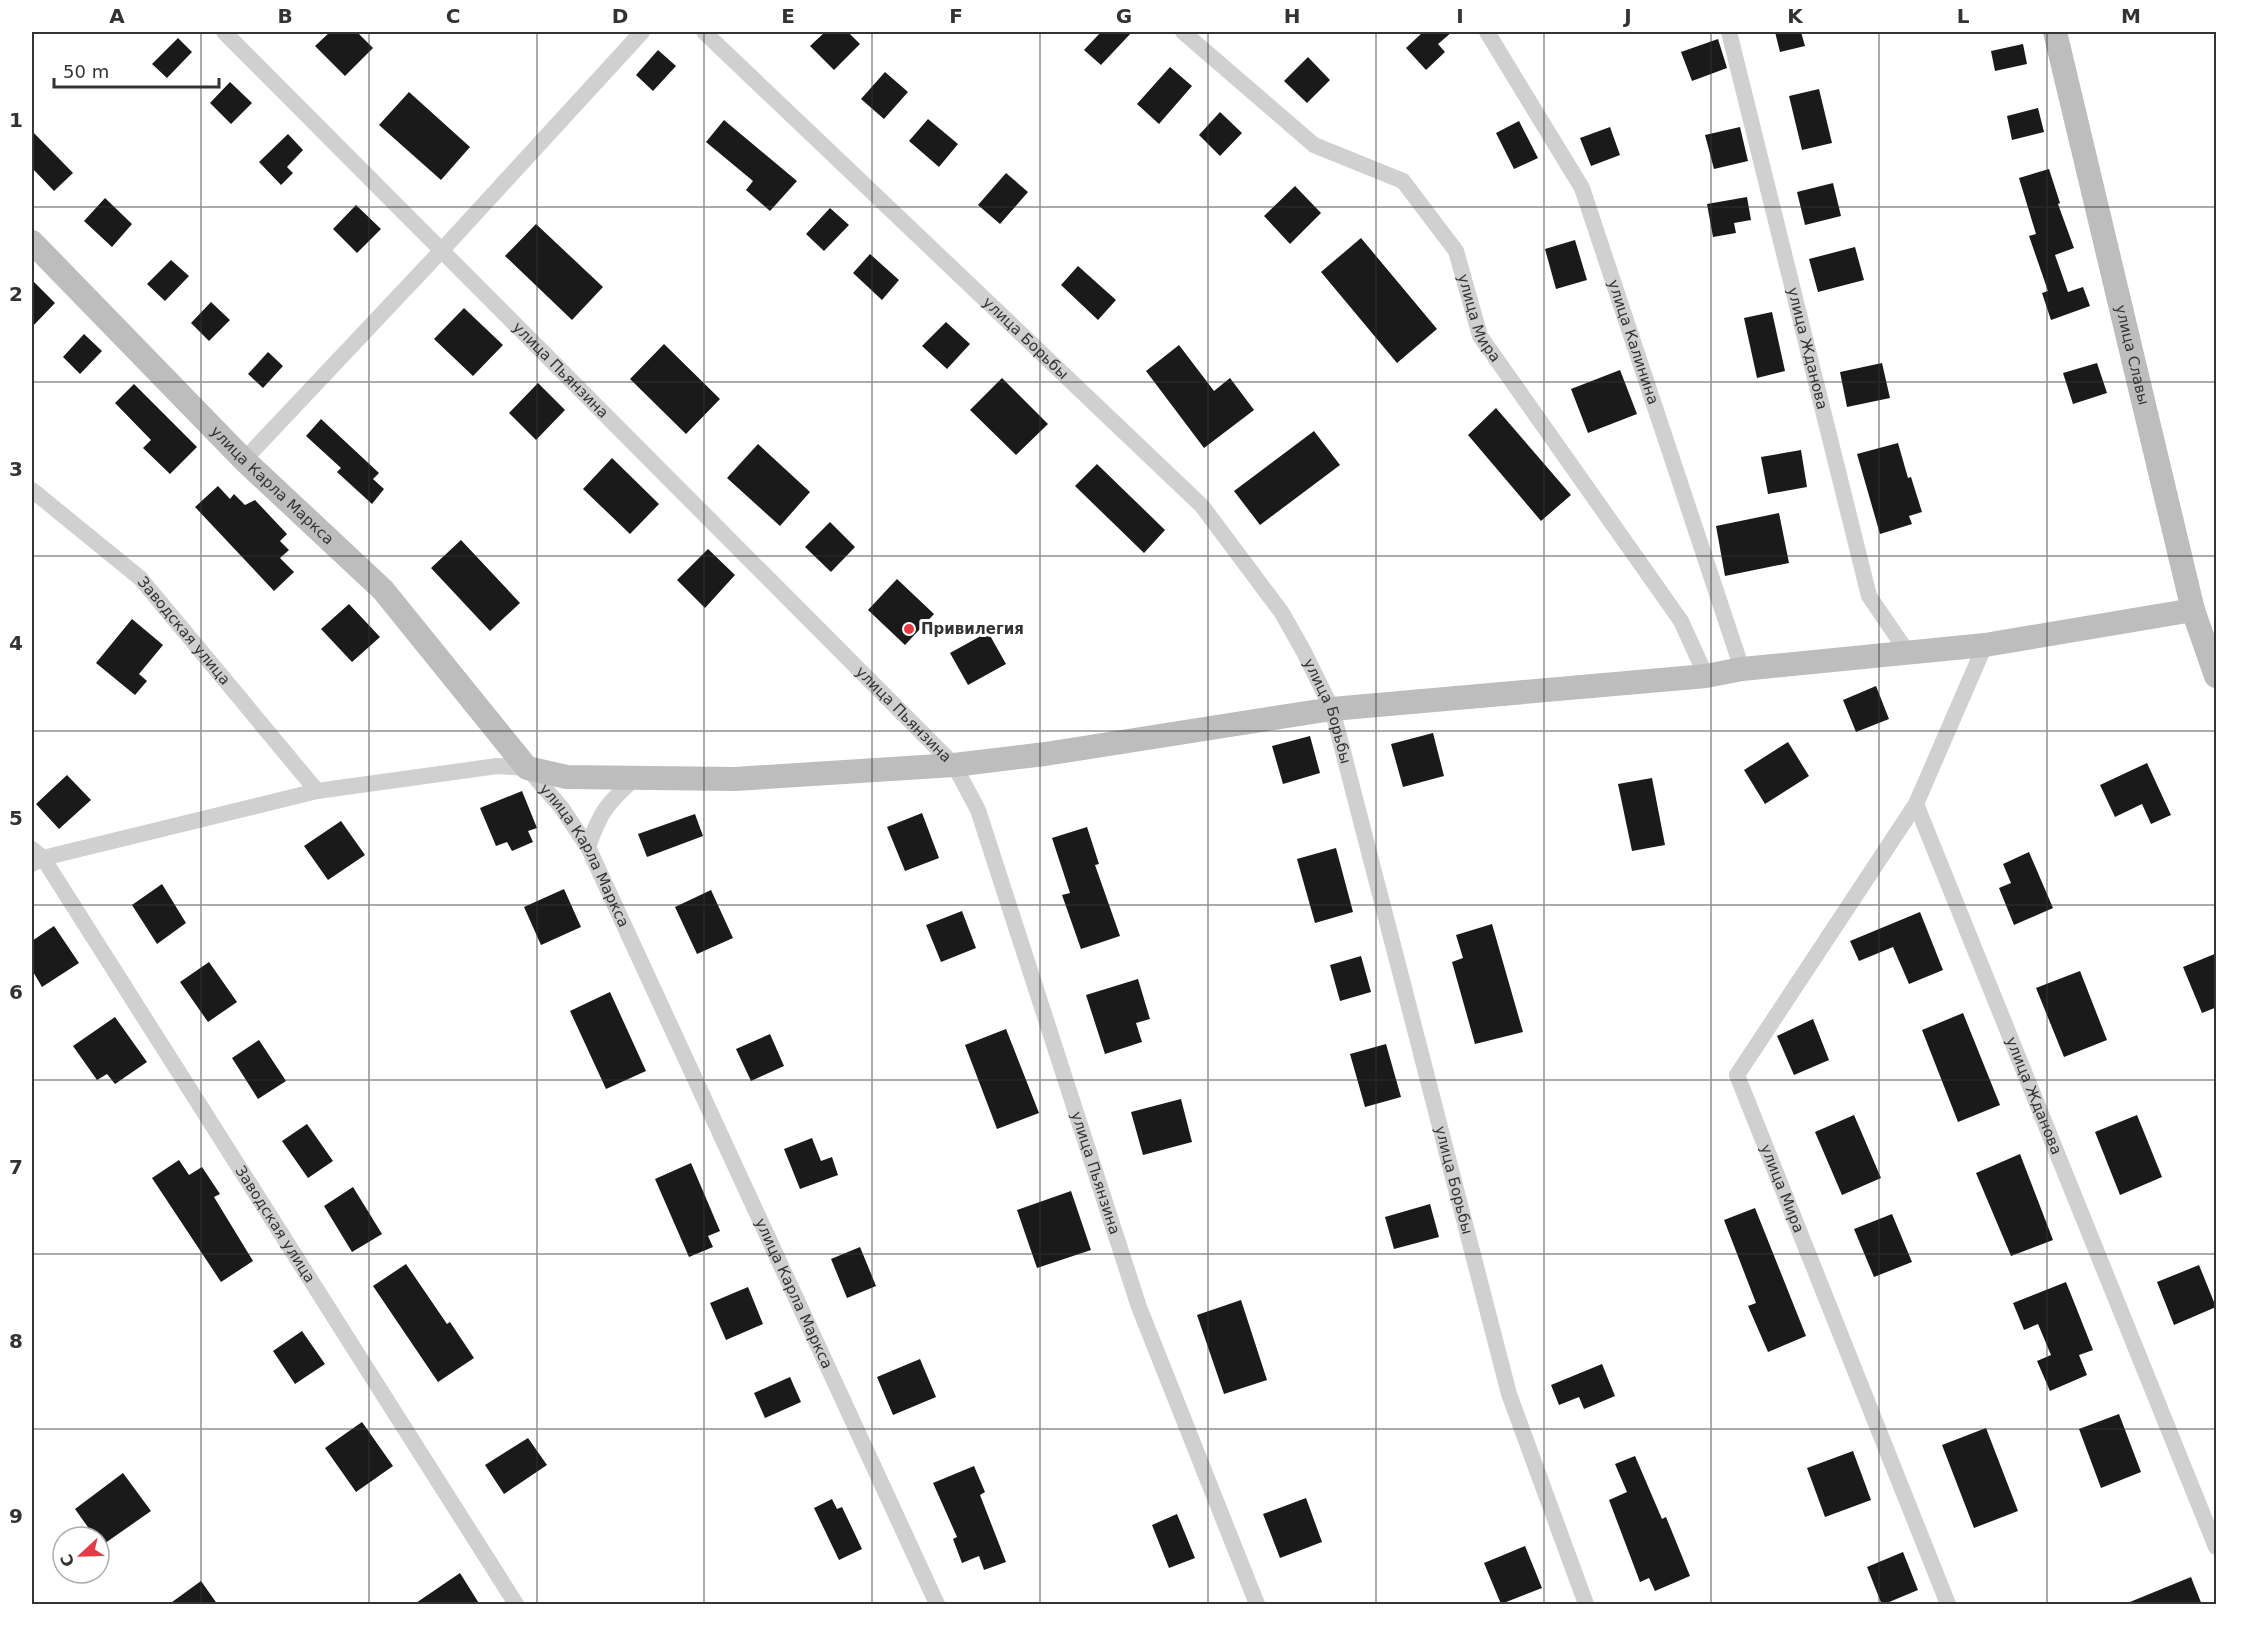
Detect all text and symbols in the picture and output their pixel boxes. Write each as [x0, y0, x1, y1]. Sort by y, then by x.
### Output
text: A [109, 4, 125, 28]
text: B [277, 4, 293, 28]
text: C [446, 4, 460, 28]
text: D [612, 4, 628, 28]
text: E [781, 4, 795, 28]
text: F [949, 4, 963, 28]
text: G [1116, 4, 1132, 28]
text: H [1284, 4, 1300, 28]
text: I [1456, 4, 1464, 28]
text: J [1622, 4, 1632, 28]
text: K [1787, 4, 1804, 28]
text: L [1957, 4, 1970, 28]
text: M [2121, 4, 2141, 28]
scale bar [54, 51, 219, 89]
text: 50 m [63, 61, 109, 82]
text: 1 [9, 108, 23, 132]
street label: улица Мира [1454, 272, 1505, 366]
street label: улица Калинина [1604, 277, 1662, 407]
text: 2 [9, 282, 23, 306]
street label: улица Жданова [1784, 285, 1831, 411]
street label: улица Борьбы [979, 293, 1072, 383]
street label: улица Славы [2111, 303, 2153, 407]
street label: улица Пьянзина [509, 318, 612, 422]
street label: улица Карла Маркса [207, 422, 338, 548]
text: 3 [9, 457, 23, 481]
street label: Заводская улица [134, 573, 234, 689]
place label: Привилегия [921, 620, 1024, 638]
marker: Привилегия [902, 622, 916, 636]
text: 4 [9, 631, 23, 655]
street label: улица Борьбы [1300, 656, 1355, 766]
street label: улица Пьянзина [852, 663, 955, 766]
street label: улица Карла Маркса [536, 780, 633, 930]
text: 5 [9, 806, 23, 830]
text: 6 [9, 980, 23, 1004]
street label: улица Жданова [2002, 1034, 2066, 1157]
street label: улица Пьянзина [1067, 1109, 1124, 1237]
street label: улица Борьбы [1431, 1124, 1476, 1236]
street label: улица Мира [1757, 1142, 1808, 1235]
text: 7 [9, 1155, 23, 1179]
street label: Заводская улица [231, 1162, 319, 1286]
street label: улица Карла Маркса [751, 1215, 836, 1372]
text: 8 [9, 1329, 23, 1353]
text: 9 [9, 1504, 23, 1528]
north arrow [51, 1525, 111, 1585]
text: С [57, 1551, 79, 1569]

